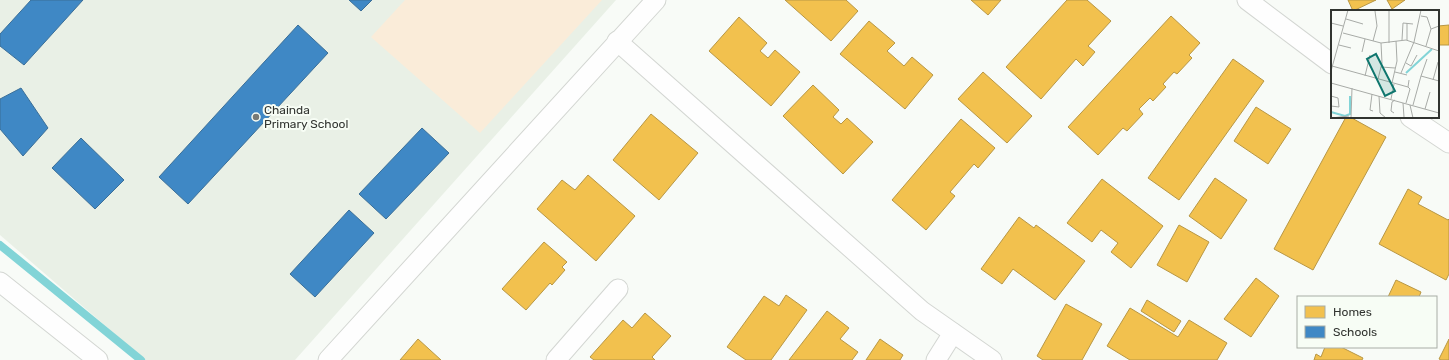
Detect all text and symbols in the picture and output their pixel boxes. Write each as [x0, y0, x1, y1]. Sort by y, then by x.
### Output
inset map [1331, 10, 1439, 118]
place label: Chainda Primary School [264, 103, 348, 131]
marker: Chainda Primary School [251, 112, 261, 122]
legend [1297, 296, 1437, 348]
text: Homes [1333, 305, 1372, 319]
text: Schools [1333, 325, 1377, 339]

